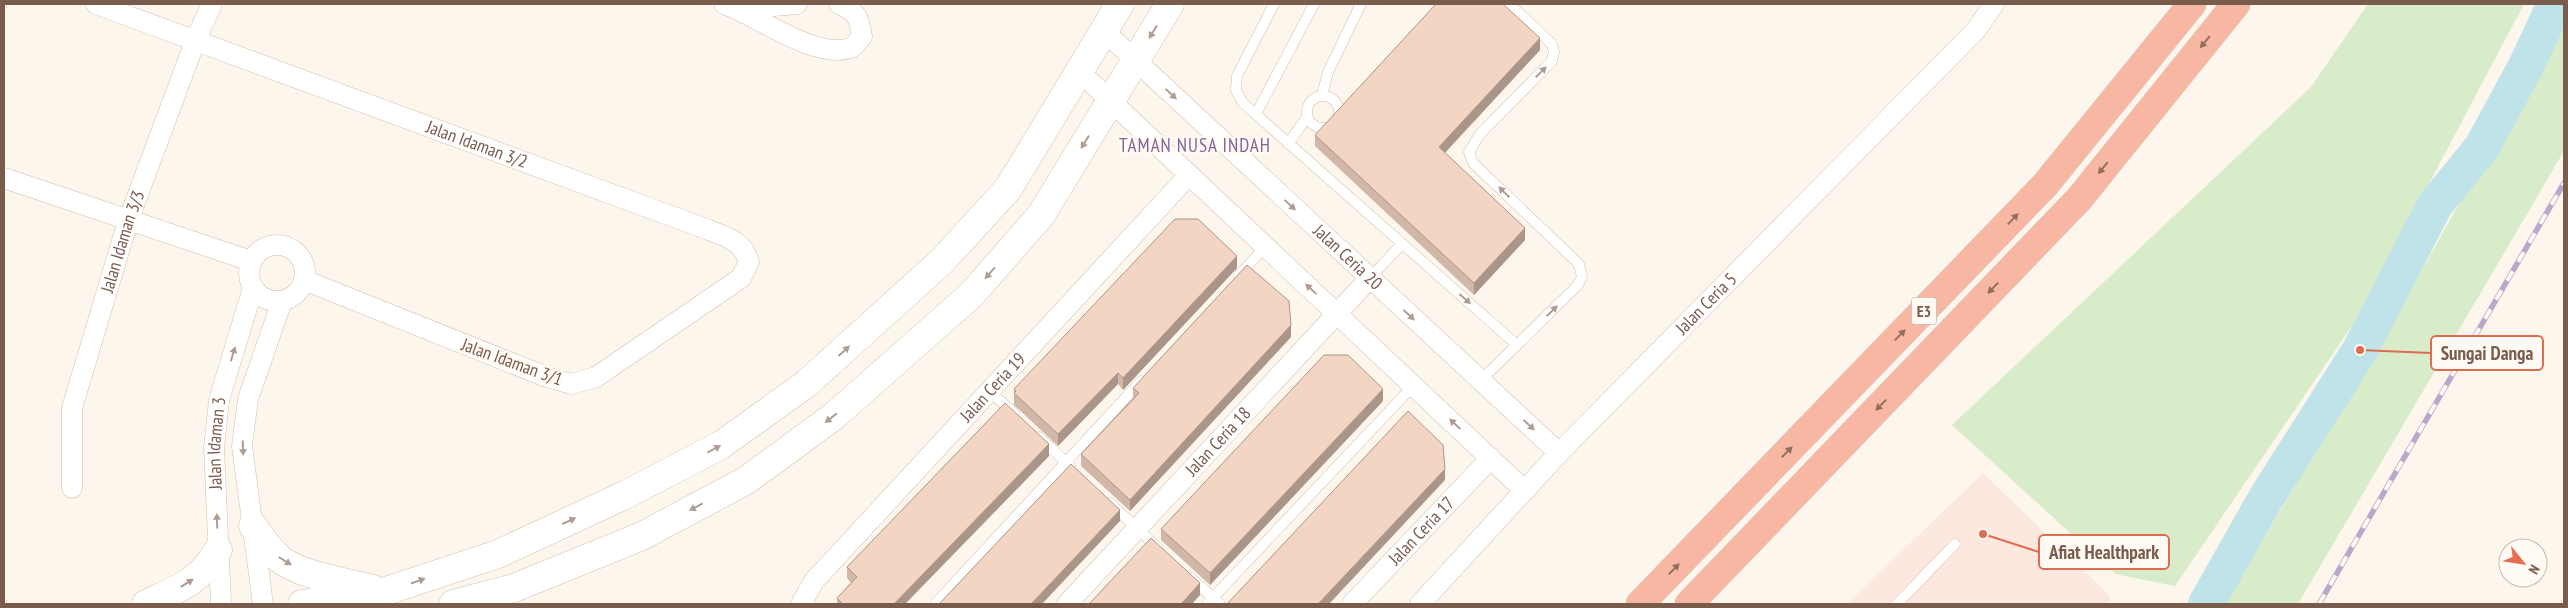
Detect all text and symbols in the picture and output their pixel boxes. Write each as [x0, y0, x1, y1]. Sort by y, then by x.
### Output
one-way arrow [1148, 26, 1157, 39]
one-way arrow [2200, 35, 2211, 48]
one-way arrow [1535, 66, 1547, 78]
one-way arrow [1164, 88, 1176, 100]
street label: Jalan Idaman 3/2 [422, 114, 531, 173]
district label: TAMAN NUSA INDAH [1119, 133, 1271, 157]
one-way arrow [1081, 136, 1090, 149]
one-way arrow [2098, 162, 2109, 175]
one-way arrow [1498, 186, 1510, 198]
street label: Jalan Idaman 3/3 [95, 187, 149, 296]
one-way arrow [1284, 199, 1296, 211]
one-way arrow [2007, 213, 2019, 225]
street label: Jalan Ceria 20 [1308, 218, 1387, 294]
one-way arrow [985, 267, 996, 280]
street label: Jalan Ceria 5 [1670, 267, 1741, 340]
one-way arrow [1987, 282, 1999, 294]
one-way arrow [1306, 283, 1318, 295]
one-way arrow [1458, 293, 1470, 305]
road number: E3 [1912, 298, 1936, 324]
one-way arrow [1546, 305, 1558, 317]
one-way arrow [1403, 309, 1415, 321]
one-way arrow [1894, 330, 1906, 342]
street label: Jalan Idaman 3/1 [458, 332, 566, 390]
callout: Sungai Danga [2431, 336, 2543, 370]
text: Sungai Danga [2441, 341, 2533, 365]
one-way arrow [837, 345, 849, 357]
one-way arrow [230, 346, 238, 361]
street label: Jalan Ceria 19 [954, 348, 1030, 427]
street label: Jalan Idaman 3 [202, 396, 230, 491]
one-way arrow [1875, 399, 1887, 411]
street label: Jalan Ceria 18 [1179, 402, 1255, 481]
one-way arrow [825, 412, 838, 423]
one-way arrow [1449, 418, 1461, 430]
one-way arrow [1522, 419, 1534, 431]
one-way arrow [240, 440, 248, 456]
one-way arrow [707, 445, 722, 453]
one-way arrow [1781, 447, 1793, 459]
street label: Jalan Ceria 17 [1383, 491, 1459, 570]
one-way arrow [689, 503, 703, 511]
one-way arrow [213, 512, 221, 528]
one-way arrow [562, 517, 576, 525]
callout: Afiat Healthpark [2039, 535, 2169, 569]
north arrow [2498, 538, 2548, 588]
text: Afiat Healthpark [2048, 540, 2159, 564]
one-way arrow [279, 557, 292, 566]
text: N [2525, 562, 2544, 577]
one-way arrow [1668, 563, 1680, 575]
one-way arrow [411, 576, 426, 584]
one-way arrow [181, 579, 194, 588]

